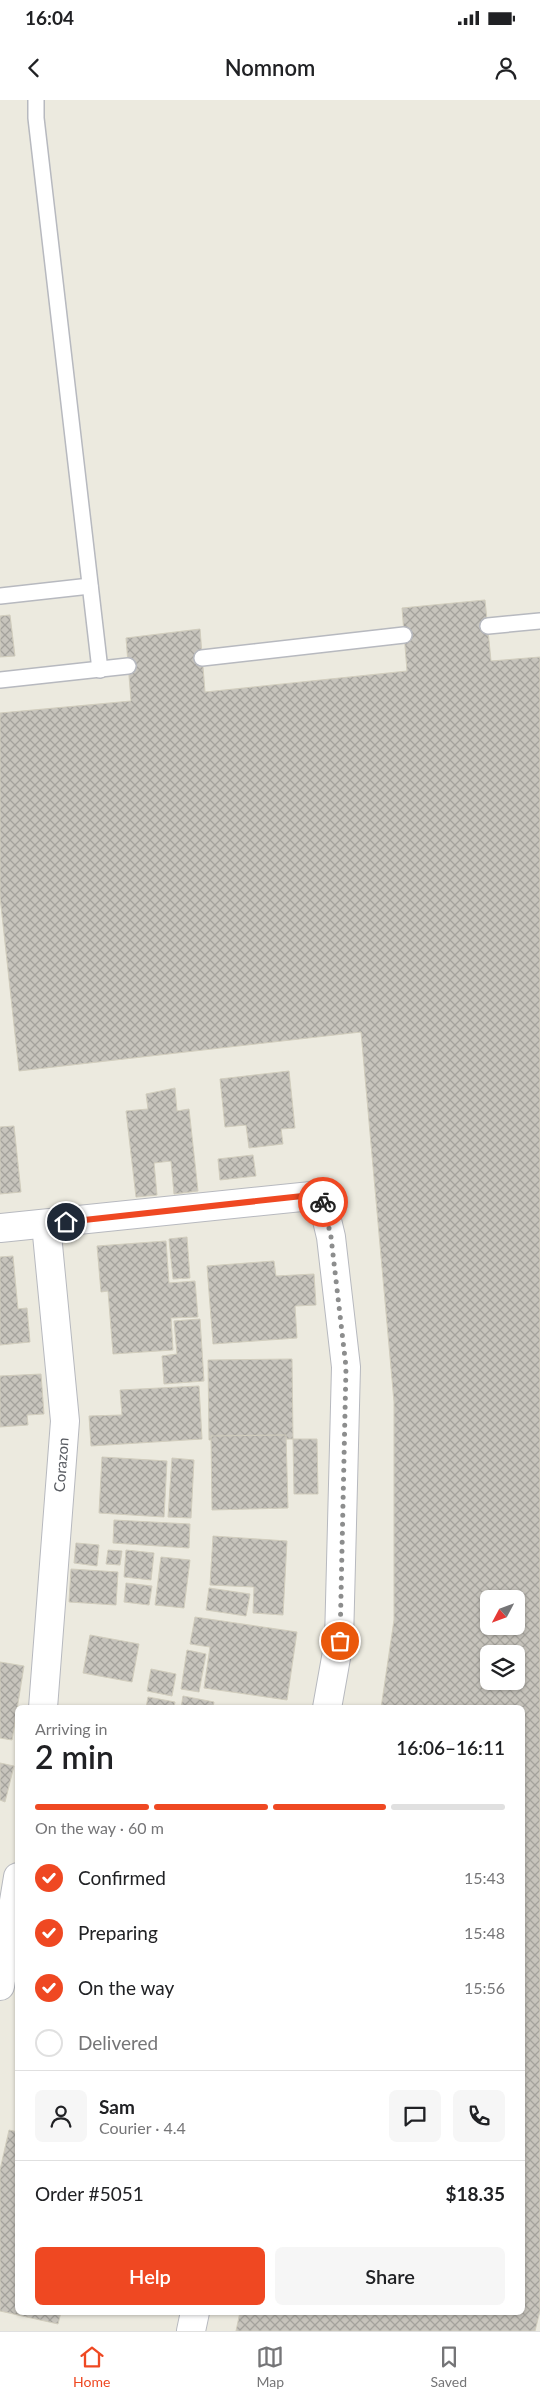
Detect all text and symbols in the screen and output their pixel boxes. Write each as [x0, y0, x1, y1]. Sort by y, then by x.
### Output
text: 16:04 [25, 6, 74, 29]
icon: back [20, 54, 48, 82]
text: Nomnom [225, 54, 315, 81]
icon: person [492, 54, 520, 82]
courier [298, 1177, 348, 1227]
icon: bike [309, 1188, 337, 1216]
pin [45, 1201, 87, 1243]
icon: home [52, 1208, 80, 1236]
street label: Corazon [50, 1437, 72, 1493]
north arrow [480, 1590, 525, 1635]
map controls [480, 1590, 525, 1690]
pin [319, 1620, 361, 1662]
icon: bag [326, 1627, 354, 1655]
button: layers [480, 1645, 525, 1690]
text: Arriving in [35, 1719, 108, 1738]
text: 16:06–16:11 [396, 1736, 505, 1759]
text: 2 min [35, 1737, 114, 1776]
text: On the way · 60 m [35, 1818, 164, 1837]
icon: check [35, 1864, 63, 1892]
text: Confirmed [78, 1866, 166, 1889]
text: 15:43 [464, 1868, 505, 1887]
icon: check [35, 1919, 63, 1947]
text: Preparing [78, 1921, 158, 1944]
text: 15:48 [464, 1923, 505, 1942]
icon: check [35, 1974, 63, 2002]
text: On the way [78, 1976, 174, 1999]
text: 15:56 [464, 1978, 505, 1997]
text: Delivered [78, 2031, 158, 2054]
button: person [35, 2090, 87, 2142]
button: chat [389, 2090, 441, 2142]
button: phone [453, 2090, 505, 2142]
text: Sam [99, 2095, 135, 2118]
text: Courier · 4.4 [99, 2118, 186, 2137]
text: Order #5051 [35, 2182, 144, 2205]
text: $18.35 [445, 2182, 505, 2205]
button: Help [35, 2247, 265, 2305]
button: Share [275, 2247, 505, 2305]
tab: Home [73, 2343, 110, 2390]
tab: Map [256, 2343, 284, 2390]
tab: Saved [430, 2343, 467, 2390]

